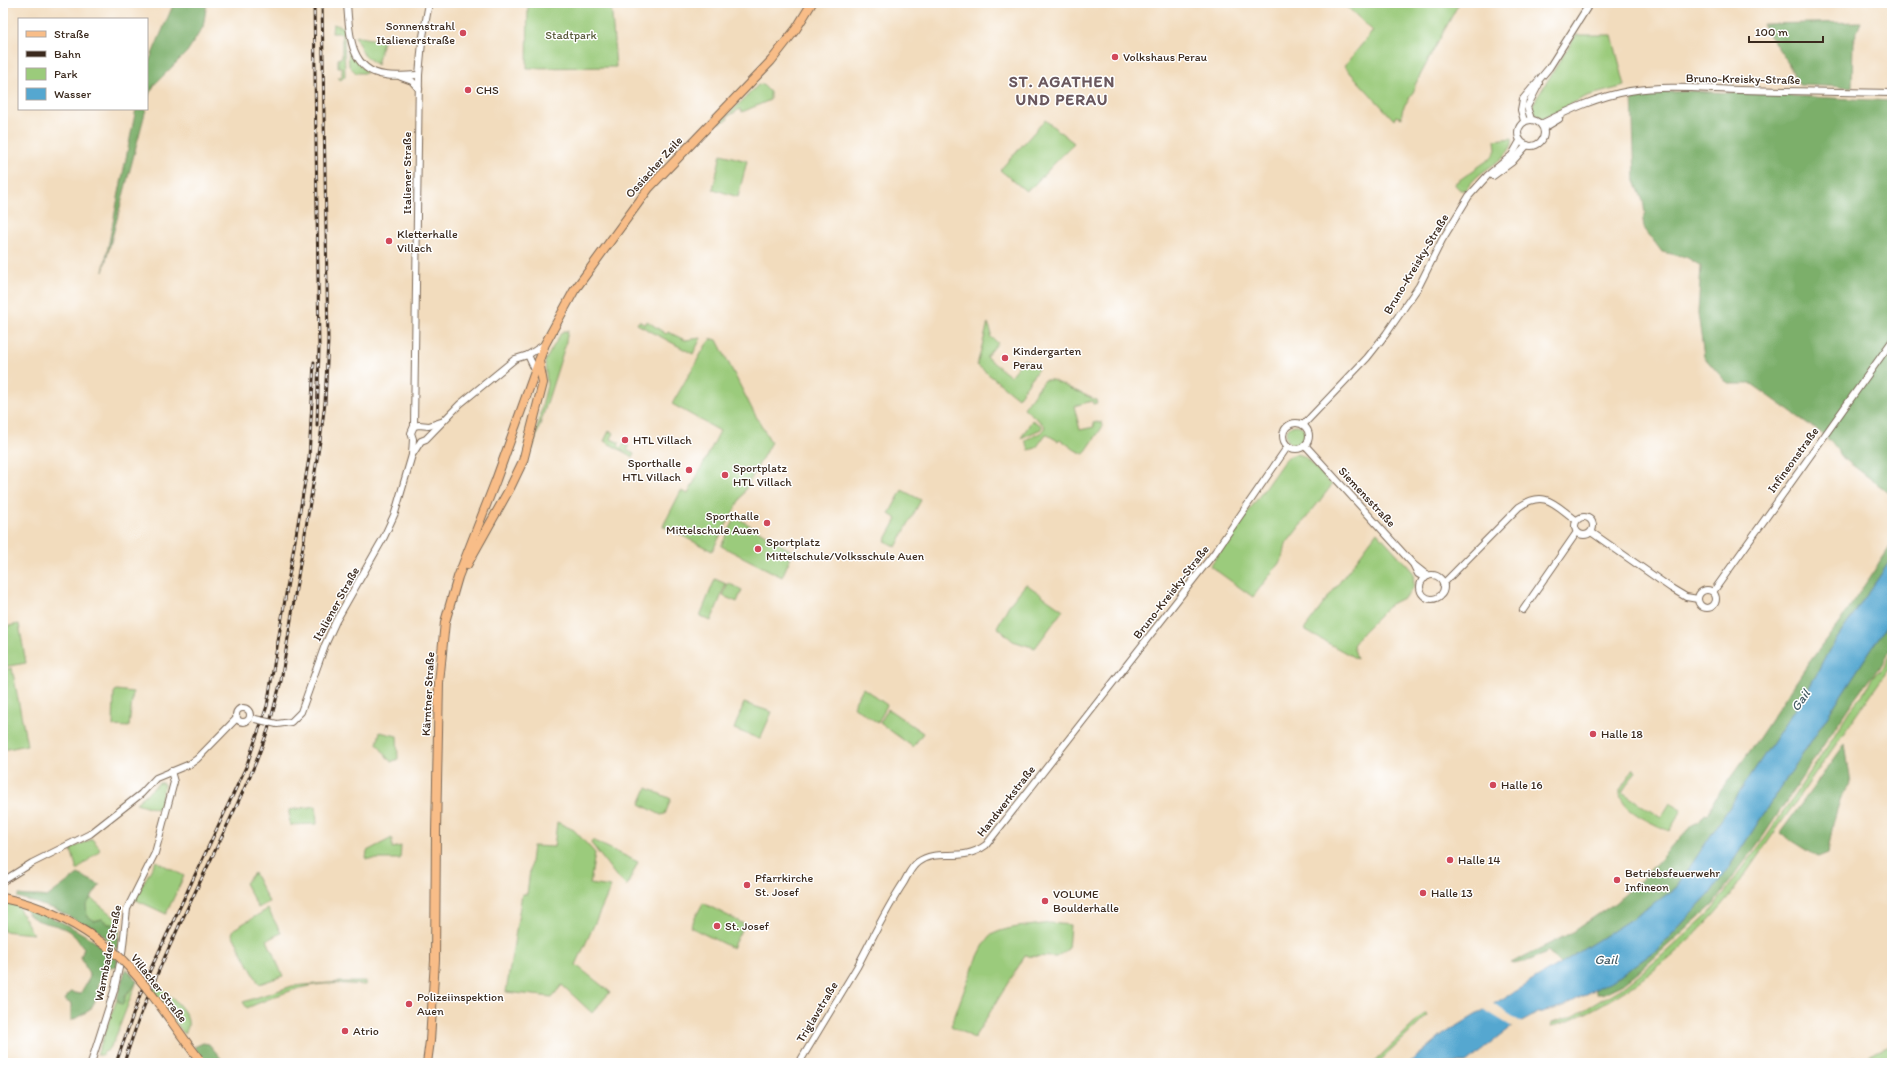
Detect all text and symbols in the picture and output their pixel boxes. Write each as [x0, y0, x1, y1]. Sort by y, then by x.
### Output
legend [18, 18, 148, 110]
scale bar [1749, 18, 1823, 44]
place label: Sonnenstrahl Italienerstraße [377, 19, 456, 47]
text: 100 m [1755, 25, 1788, 39]
text: Straße [54, 27, 89, 41]
marker: Sonnenstrahl Italienerstraße [458, 28, 468, 38]
park label: Stadtpark [545, 28, 598, 42]
text: Bahn [54, 47, 81, 61]
place label: Volkshaus Perau [1123, 50, 1208, 64]
marker: Volkshaus Perau [1110, 52, 1120, 62]
text: Park [54, 67, 78, 81]
street label: Bruno-Kreisky-Straße [1686, 71, 1801, 87]
district label: ST. AGATHEN UND PERAU [1009, 72, 1115, 109]
place label: CHS [476, 83, 499, 97]
marker: CHS [463, 85, 473, 95]
text: Wasser [54, 87, 91, 101]
street label: Italiener Straße [400, 132, 414, 214]
street label: Ossiacher Zeile [623, 133, 686, 201]
street label: Bruno-Kreisky-Straße [1380, 211, 1452, 317]
place label: Kletterhalle Villach [397, 227, 458, 255]
marker: Kletterhalle Villach [384, 236, 394, 246]
place label: Kindergarten Perau [1013, 344, 1082, 372]
marker: Kindergarten Perau [1000, 353, 1010, 363]
street label: Infineonstraße [1764, 424, 1822, 496]
place label: HTL Villach [633, 433, 692, 447]
marker: HTL Villach [620, 435, 630, 445]
place label: Sporthalle HTL Villach [622, 456, 682, 484]
place label: Sportplatz HTL Villach [733, 461, 792, 489]
street label: Siemensstraße [1336, 464, 1399, 530]
marker: Sporthalle HTL Villach [684, 465, 694, 475]
marker: Sportplatz HTL Villach [720, 470, 730, 480]
place label: Sporthalle Mittelschule Auen [666, 509, 759, 537]
marker: Sporthalle Mittelschule Auen [762, 518, 772, 528]
place label: Sportplatz Mittelschule/Volksschule Auen [766, 535, 925, 563]
street label: Bruno-Kreisky-Straße [1130, 542, 1212, 641]
marker: Sportplatz Mittelschule/Volksschule Auen [753, 544, 763, 554]
street label: Italiener Straße [310, 564, 362, 643]
street label: Kärntner Straße [419, 651, 437, 737]
water label: Gail [1788, 686, 1814, 714]
place label: Halle 18 [1601, 727, 1643, 741]
marker: Halle 18 [1588, 729, 1598, 739]
street label: Handwerkstraße [974, 762, 1038, 839]
place label: Halle 16 [1501, 778, 1543, 792]
marker: Halle 16 [1488, 780, 1498, 790]
place label: Halle 14 [1458, 853, 1501, 867]
marker: Halle 14 [1445, 855, 1455, 865]
place label: Betriebsfeuerwehr Infineon [1625, 866, 1720, 894]
place label: Pfarrkirche St. Josef [755, 871, 814, 899]
marker: Betriebsfeuerwehr Infineon [1612, 875, 1622, 885]
marker: Pfarrkirche St. Josef [742, 880, 752, 890]
place label: Halle 13 [1431, 886, 1473, 900]
place label: VOLUME Boulderhalle [1053, 887, 1119, 915]
marker: Halle 13 [1418, 888, 1428, 898]
marker: VOLUME Boulderhalle [1040, 896, 1050, 906]
street label: Warmbader Straße [92, 903, 124, 1002]
place label: St. Josef [725, 919, 770, 933]
marker: St. Josef [712, 921, 722, 931]
street label: Villacher Straße [128, 951, 190, 1025]
water label: Gail [1595, 952, 1619, 967]
street label: Triglavstraße [793, 979, 841, 1045]
place label: Polizeiinspektion Auen [417, 990, 504, 1018]
marker: Polizeiinspektion Auen [404, 999, 414, 1009]
place label: Atrio [353, 1024, 379, 1038]
marker: Atrio [340, 1026, 350, 1036]

